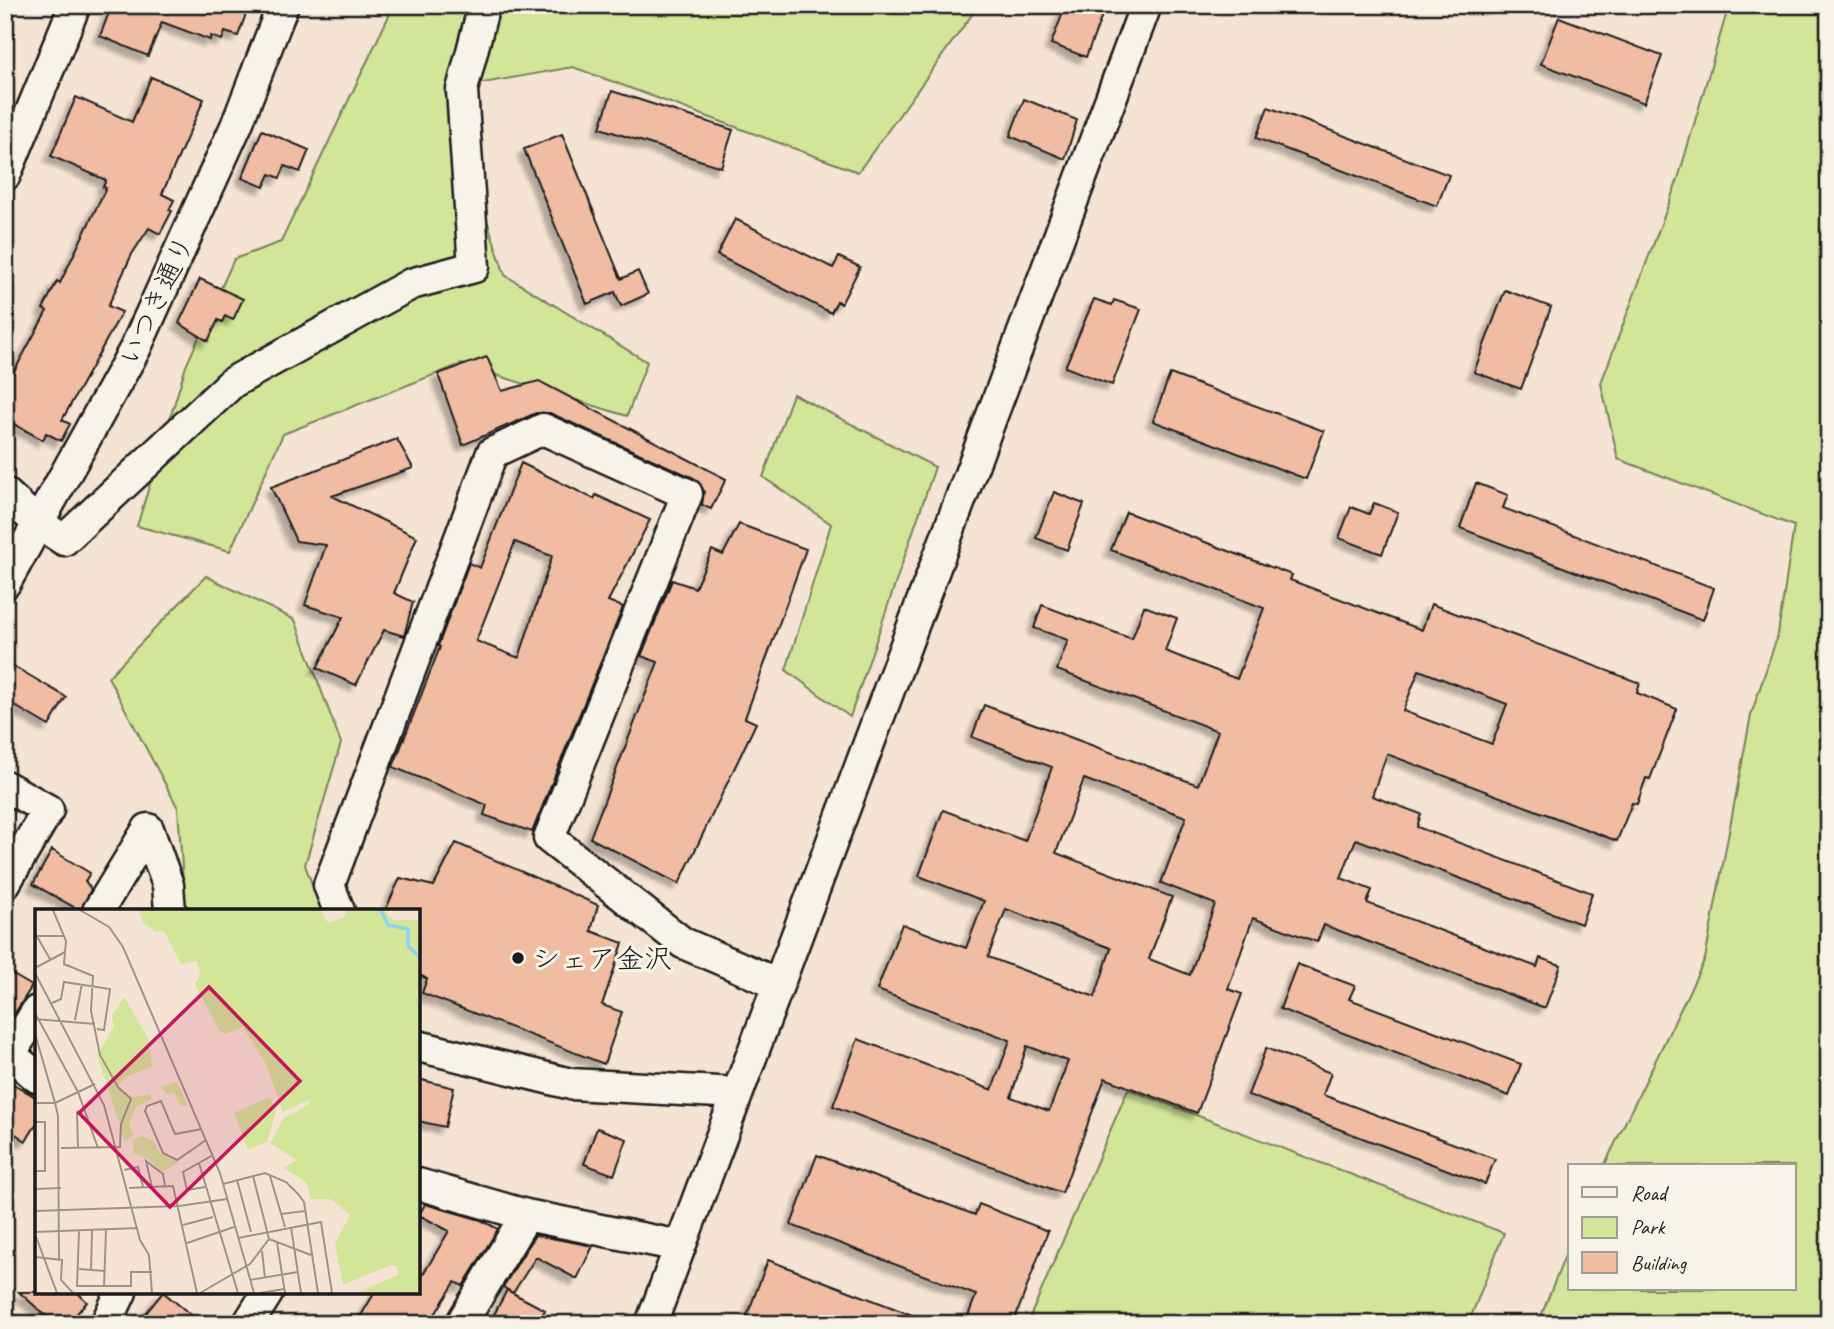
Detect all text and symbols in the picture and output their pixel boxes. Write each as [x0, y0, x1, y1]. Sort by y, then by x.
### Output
street label: いつき通り [111, 229, 202, 371]
inset map [35, 909, 420, 1294]
place label: シェア金沢 [532, 941, 672, 976]
marker: シェア金沢 [510, 950, 526, 966]
legend [1568, 1164, 1796, 1290]
text: Road [1631, 1180, 1670, 1206]
text: Park [1631, 1214, 1666, 1240]
text: Building [1631, 1250, 1688, 1276]

